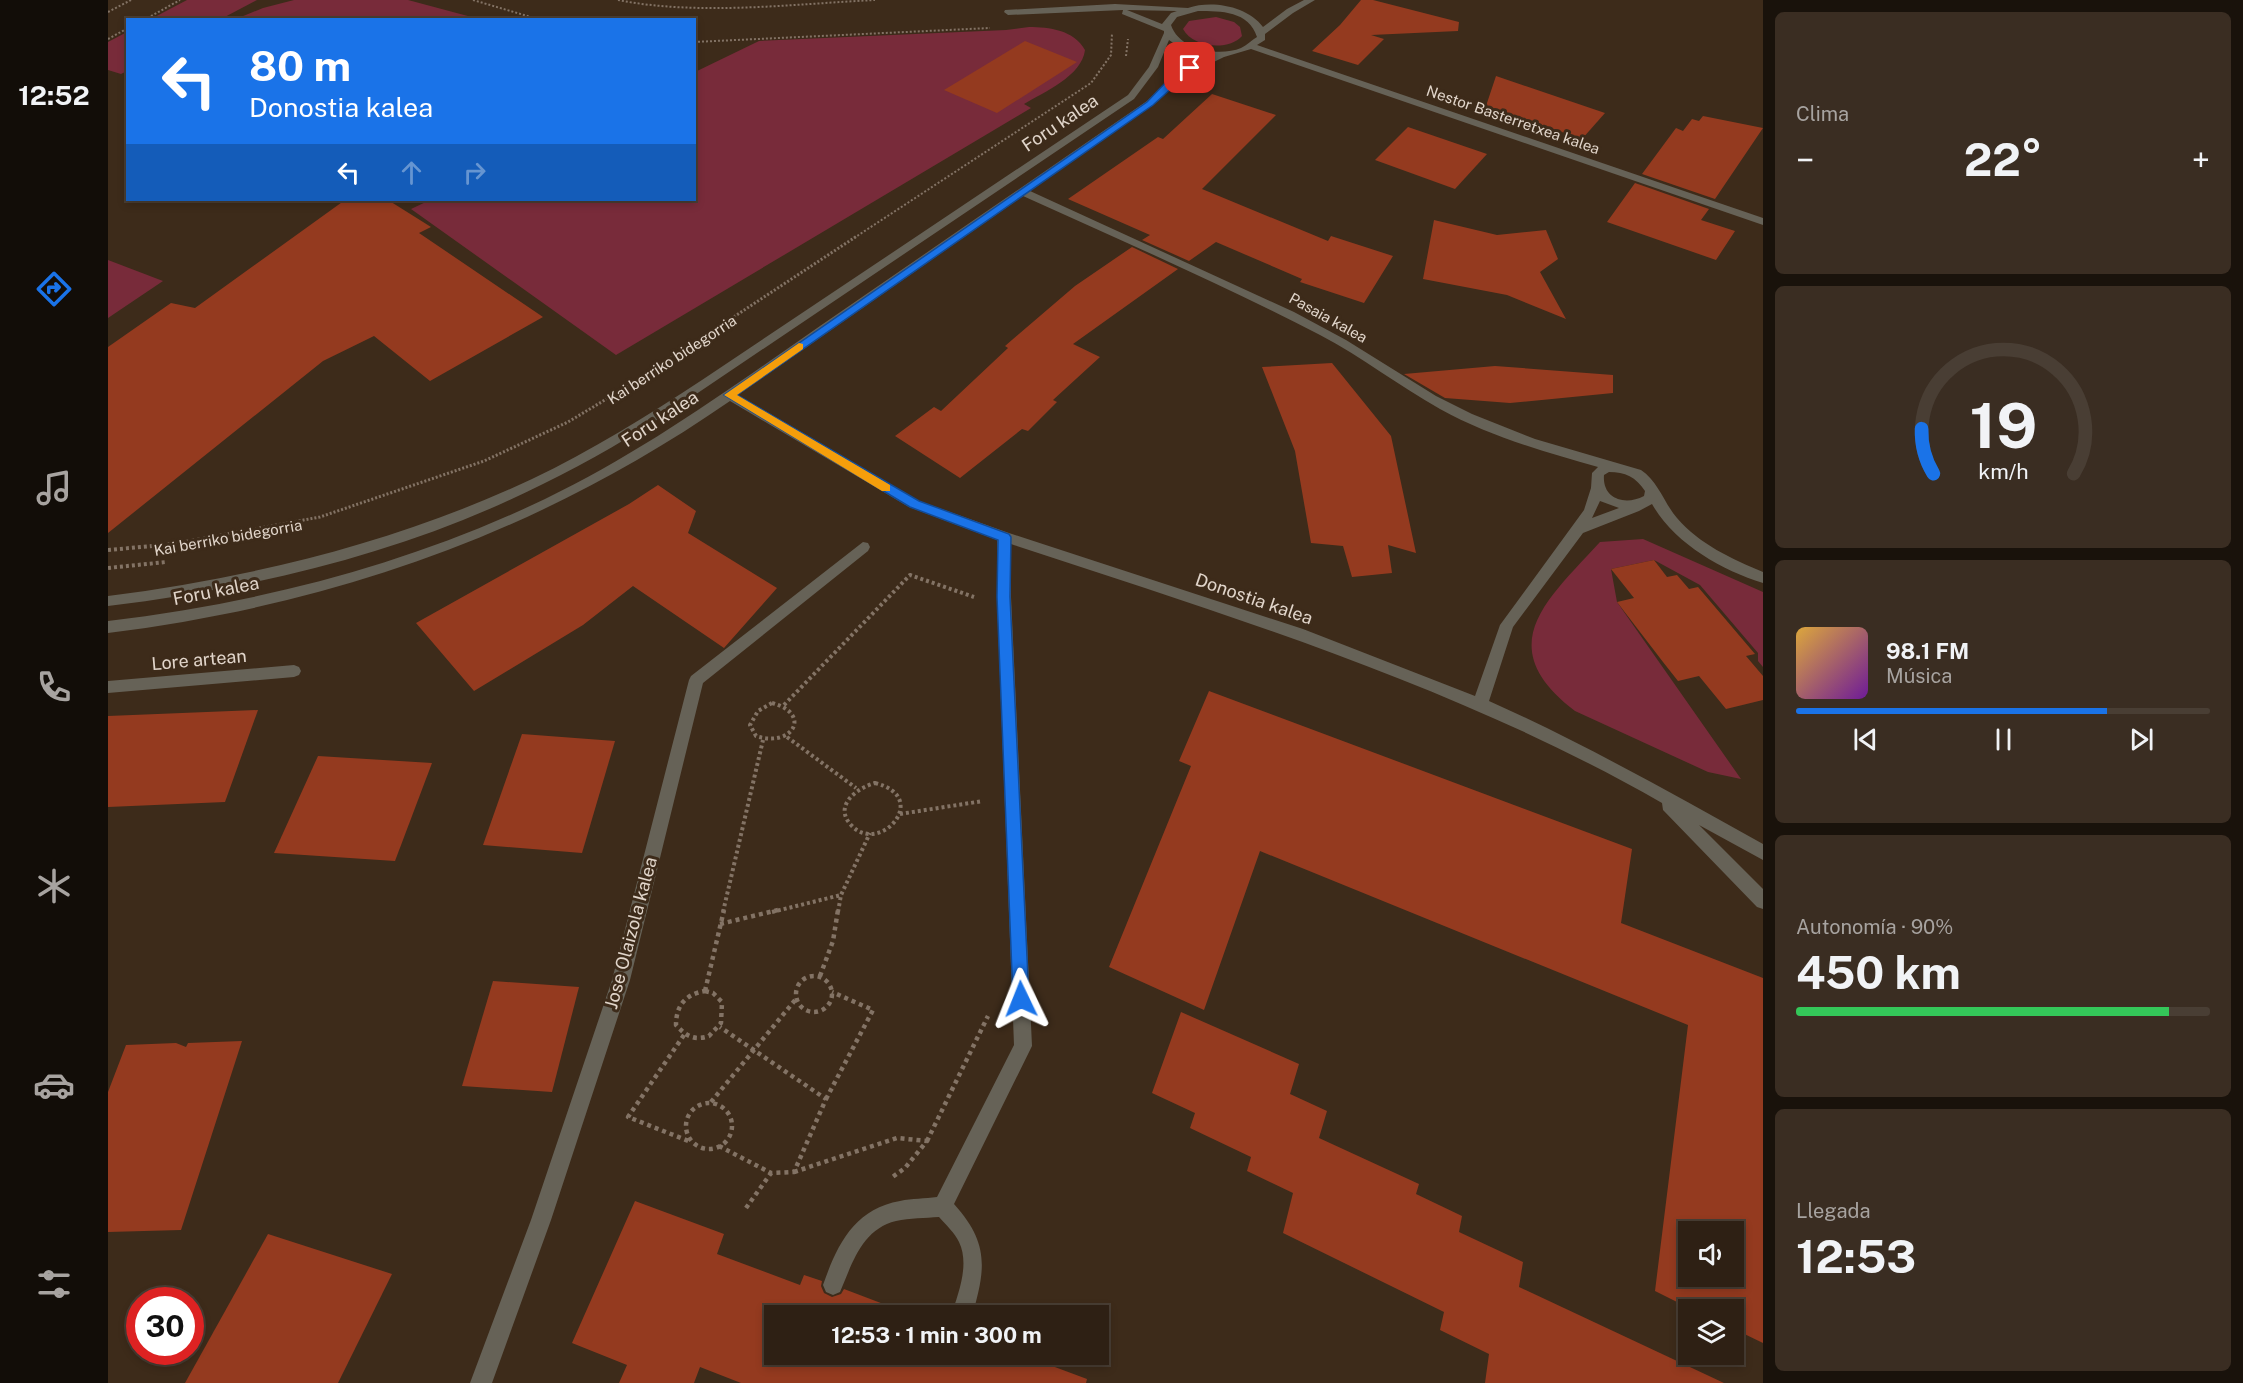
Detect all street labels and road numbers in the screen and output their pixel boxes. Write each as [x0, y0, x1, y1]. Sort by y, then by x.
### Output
street label: Nestor Basterretxea kalea [1424, 82, 1602, 157]
street label: Foru kalea [1018, 89, 1102, 156]
street label: Pasaia kalea [1286, 289, 1370, 346]
street label: Kai berriko bidegorria [604, 312, 739, 408]
street label: Foru kalea [617, 386, 702, 451]
street label: Kai berriko bidegorria [152, 516, 303, 559]
street label: Donostia kalea [1193, 569, 1316, 628]
street label: Foru kalea [171, 572, 261, 609]
street label: Lore artean [150, 645, 247, 674]
street label: Jose Olaizola kalea [600, 854, 661, 1011]

